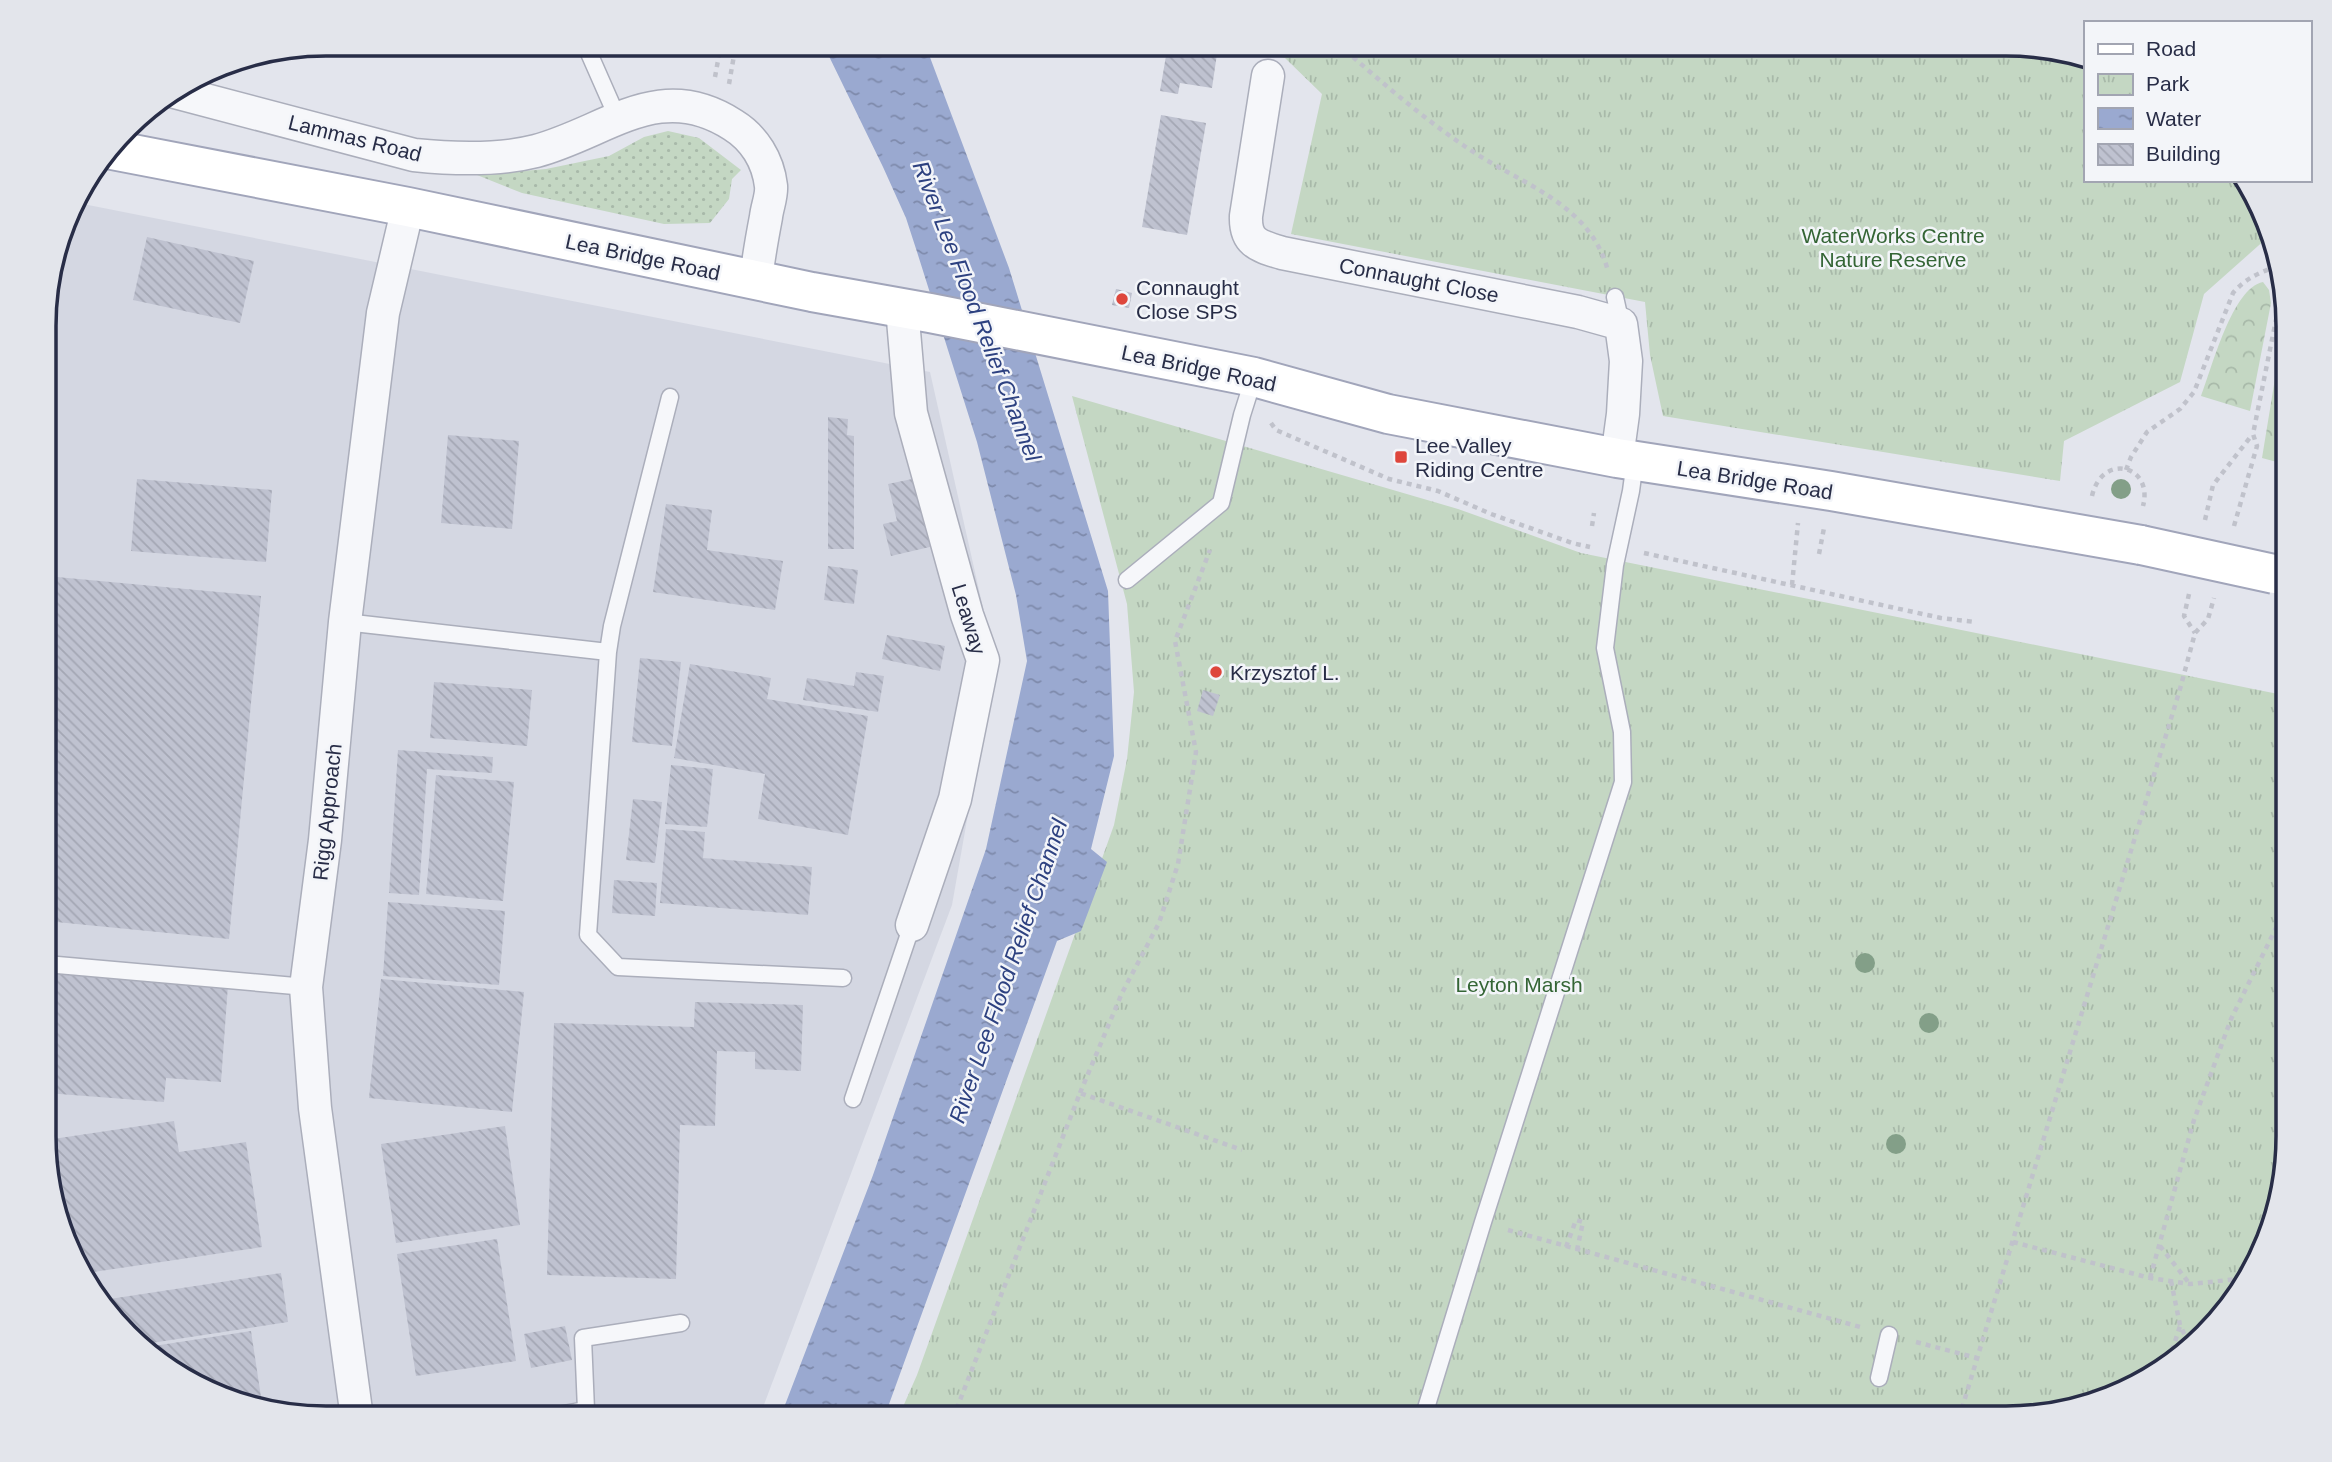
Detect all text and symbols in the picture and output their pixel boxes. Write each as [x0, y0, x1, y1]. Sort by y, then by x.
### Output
legend [2084, 21, 2311, 182]
text: Road [2146, 37, 2196, 60]
text: Park [2146, 72, 2190, 95]
text: Water [2146, 107, 2201, 130]
street label: Lammas Road [286, 110, 424, 166]
text: Building [2146, 142, 2221, 165]
water label: River Lee Flood Relief Channel [908, 157, 1047, 466]
park label: WaterWorks Centre Nature Reserve [1801, 224, 1985, 271]
street label: Lea Bridge Road [564, 229, 722, 285]
street label: Connaught Close [1337, 253, 1501, 307]
place label: Connaught Close SPS [1136, 276, 1239, 323]
marker: Connaught Close SPS [1114, 291, 1130, 307]
street label: Lea Bridge Road [1120, 340, 1278, 396]
place label: Lee Valley Riding Centre [1415, 434, 1543, 481]
marker: Lee Valley Riding Centre [1393, 449, 1409, 465]
street label: Lea Bridge Road [1675, 456, 1835, 504]
street label: Leaway [947, 581, 991, 657]
place label: Krzysztof L. [1230, 661, 1340, 684]
marker: Krzysztof L. [1208, 664, 1224, 680]
street label: Rigg Approach [308, 742, 346, 882]
water label: River Lee Flood Relief Channel [944, 815, 1073, 1126]
park label: Leyton Marsh [1455, 973, 1583, 996]

